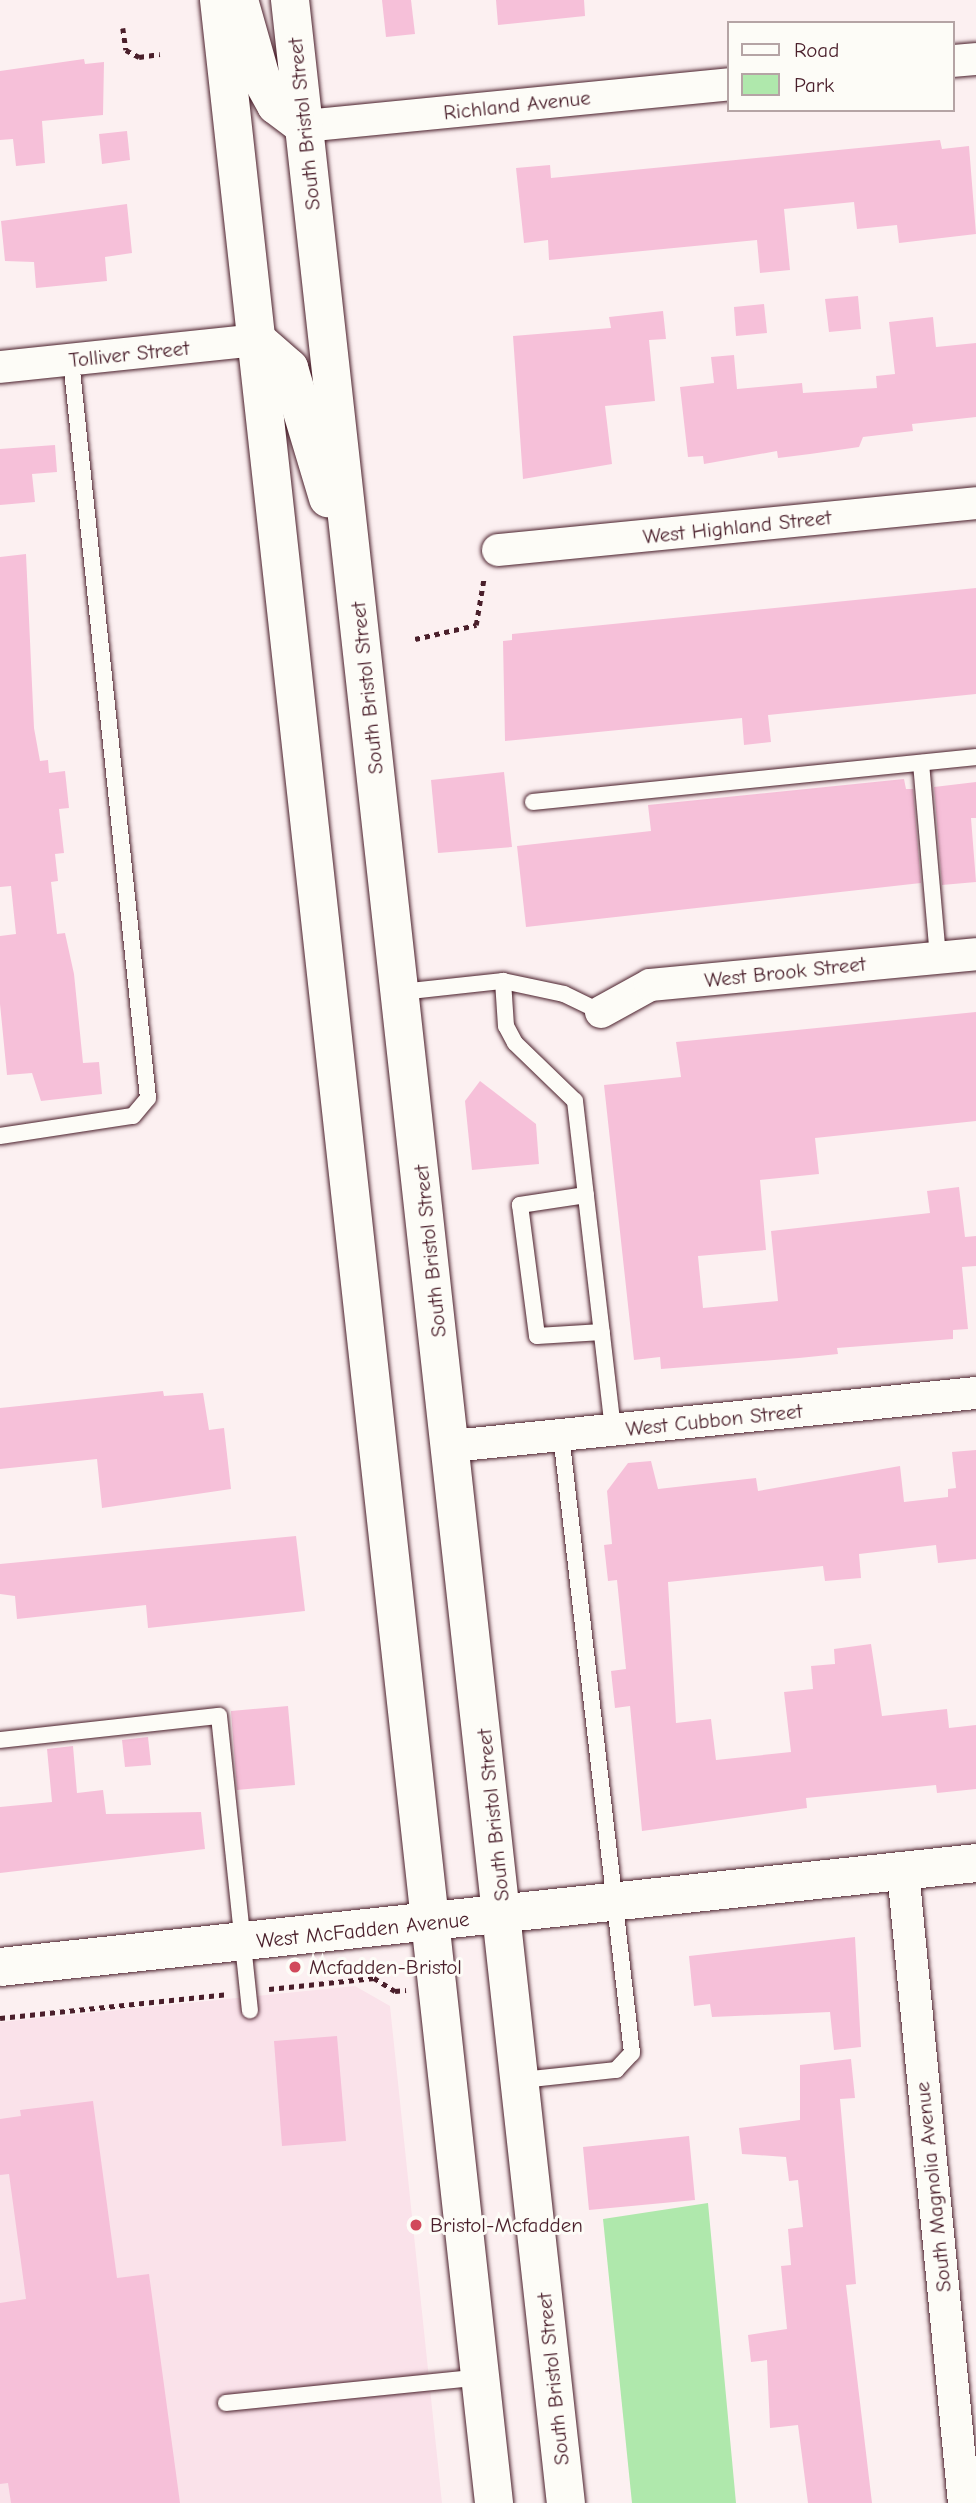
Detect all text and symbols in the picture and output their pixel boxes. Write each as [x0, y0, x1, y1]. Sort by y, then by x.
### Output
legend [727, 21, 955, 112]
street label: South Bristol Street [282, 37, 326, 211]
text: Road [794, 38, 839, 62]
text: Park [794, 73, 834, 97]
street label: Richland Avenue [442, 85, 592, 125]
street label: Tolliver Street [68, 335, 190, 373]
street label: West Highland Street [642, 505, 832, 549]
street label: South Bristol Street [345, 601, 389, 775]
street label: West Brook Street [703, 951, 867, 993]
street label: South Bristol Street [408, 1164, 452, 1338]
street label: West Cubbon Street [624, 1398, 804, 1442]
street label: South Bristol Street [471, 1728, 515, 1902]
street label: West McFadden Avenue [255, 1906, 471, 1954]
place label: Mcfadden-Bristol [309, 1954, 462, 1980]
marker: Mcfadden-Bristol [287, 1959, 303, 1975]
street label: South Magnolia Avenue [909, 2081, 957, 2293]
place label: Bristol-Mcfadden [430, 2212, 583, 2238]
marker: Bristol-Mcfadden [408, 2217, 424, 2233]
street label: South Bristol Street [531, 2292, 575, 2466]

